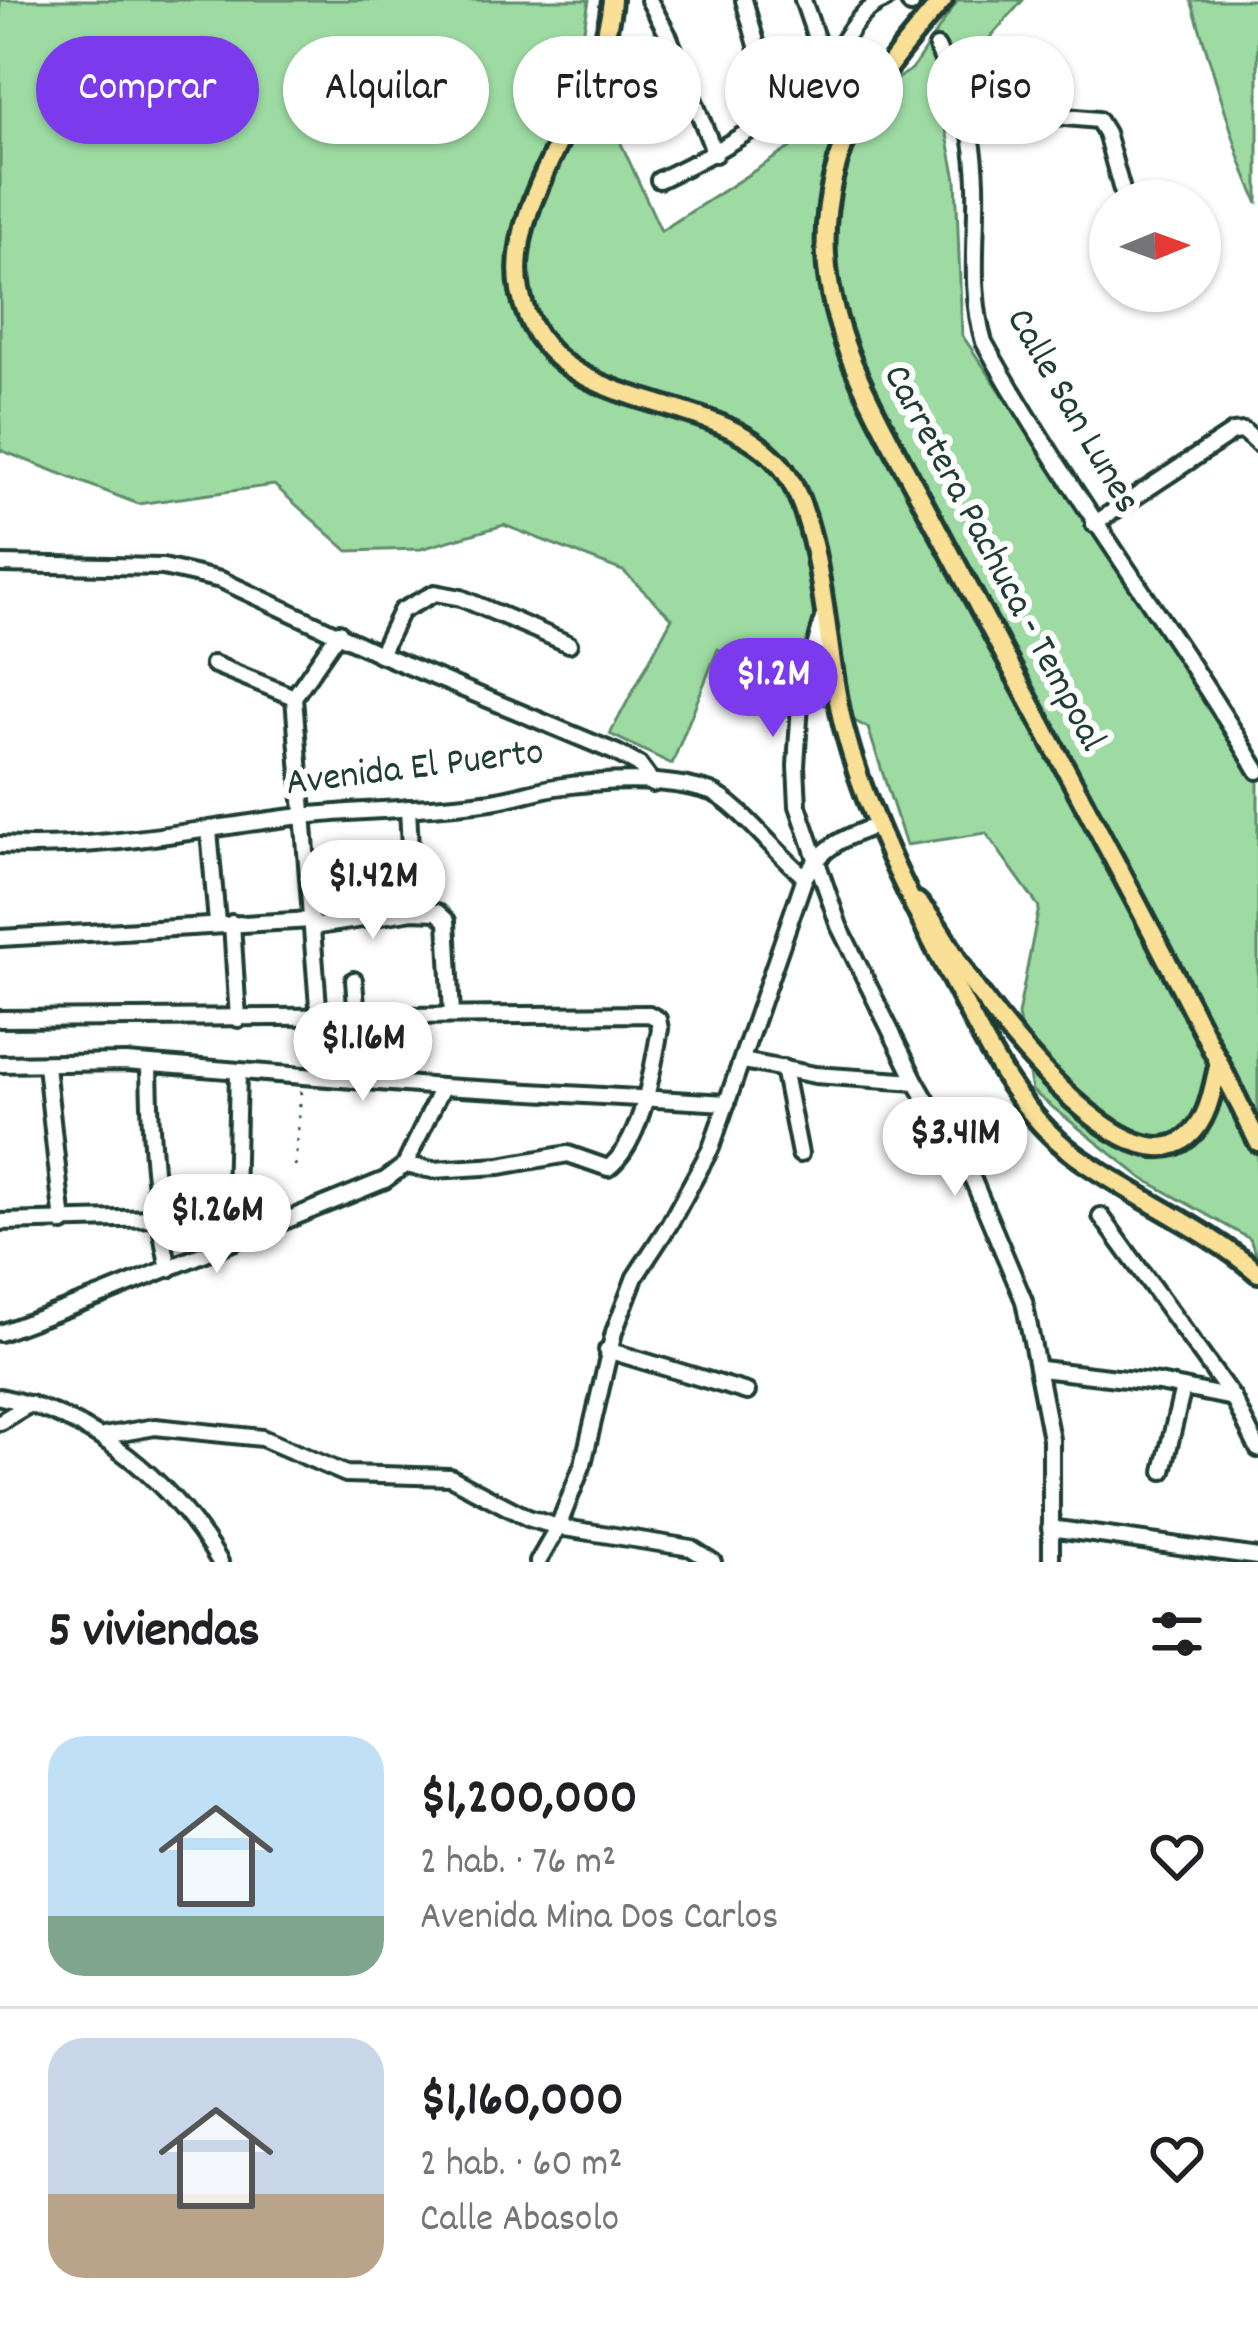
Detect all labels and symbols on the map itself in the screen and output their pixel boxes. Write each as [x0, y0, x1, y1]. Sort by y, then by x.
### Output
north arrow [1089, 180, 1221, 312]
street label: Calle San Lunes [990, 299, 1152, 525]
street label: Carretera Pachuca - Tempoal [867, 356, 1117, 762]
pin: $1.2M [689, 638, 857, 740]
street label: Avenida El Puerto [283, 727, 547, 813]
pin: $1.42M [275, 840, 471, 942]
pin: $1.16M [265, 1002, 461, 1104]
pin: $3.41M [857, 1097, 1053, 1199]
pin: $1.26M [119, 1174, 315, 1276]

